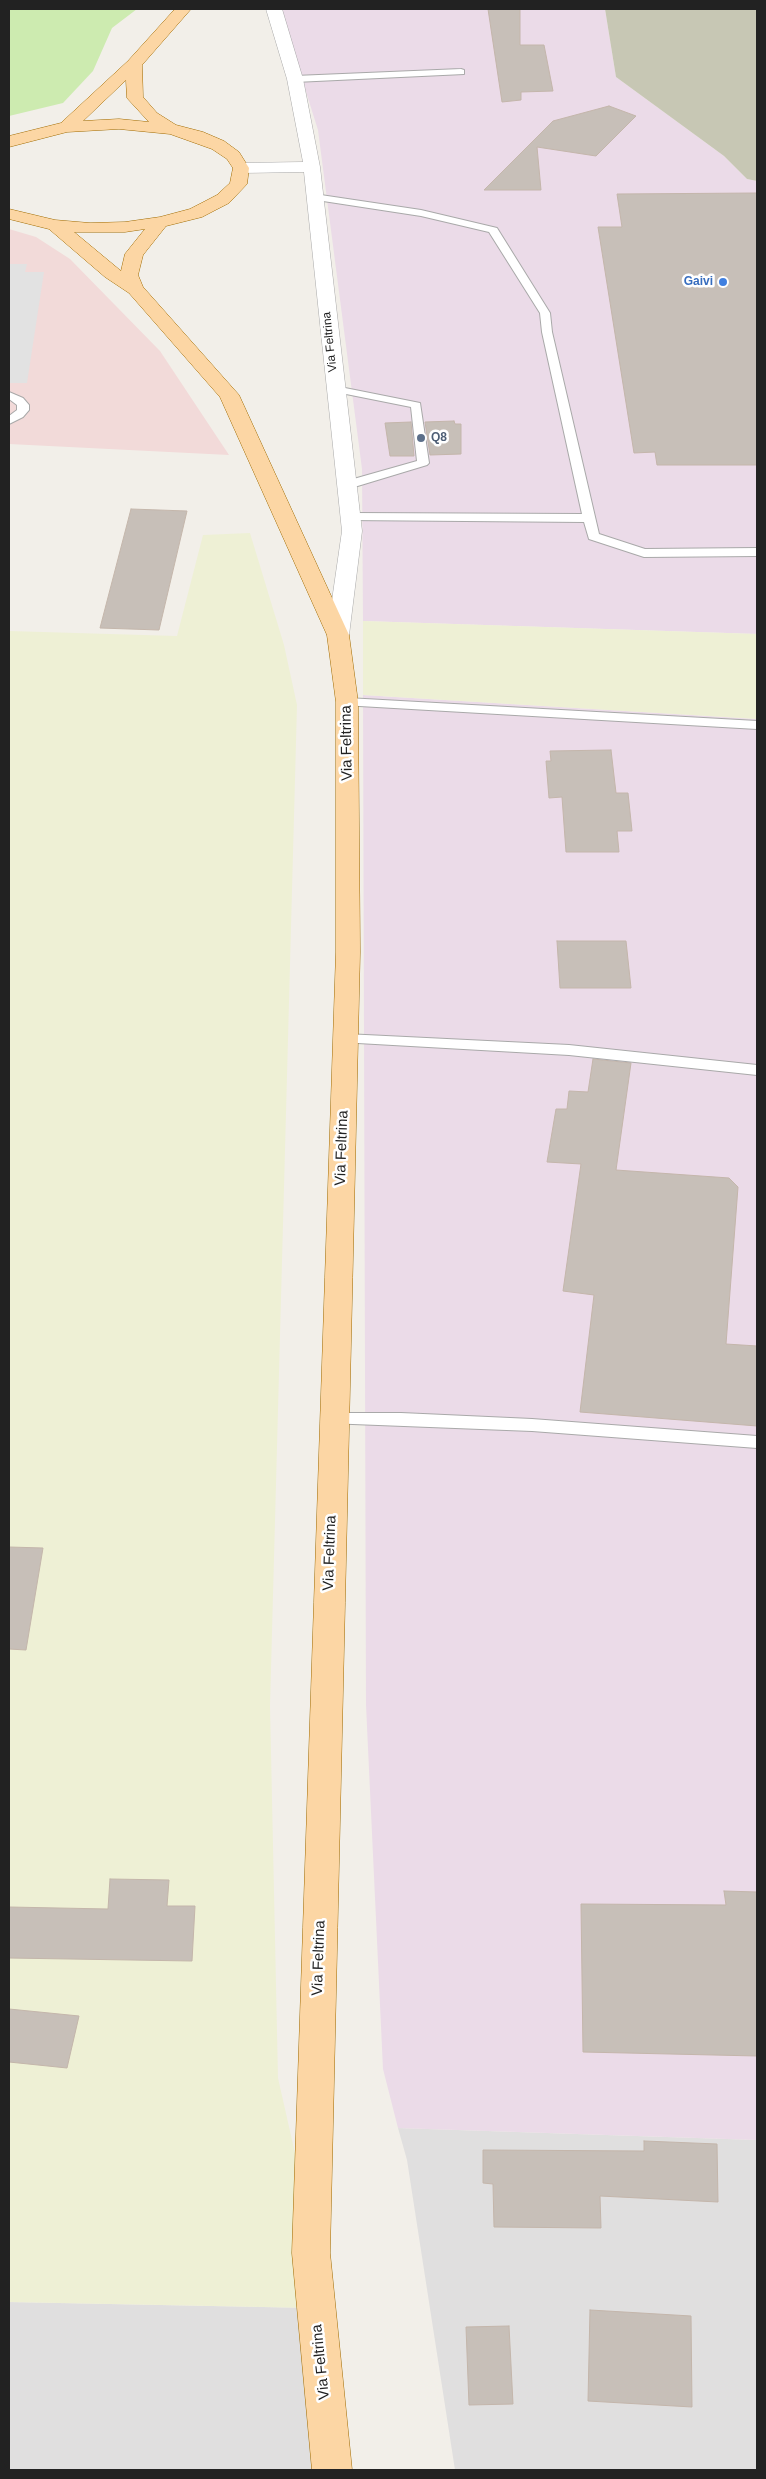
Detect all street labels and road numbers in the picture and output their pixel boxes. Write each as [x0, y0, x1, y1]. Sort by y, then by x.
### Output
street label: Via Feltrina [320, 311, 340, 373]
street label: Via Feltrina [337, 705, 357, 781]
street label: Via Feltrina [332, 1110, 352, 1186]
street label: Via Feltrina [320, 1515, 340, 1591]
street label: Via Feltrina [309, 1920, 329, 1996]
street label: Via Feltrina [308, 2323, 334, 2401]

